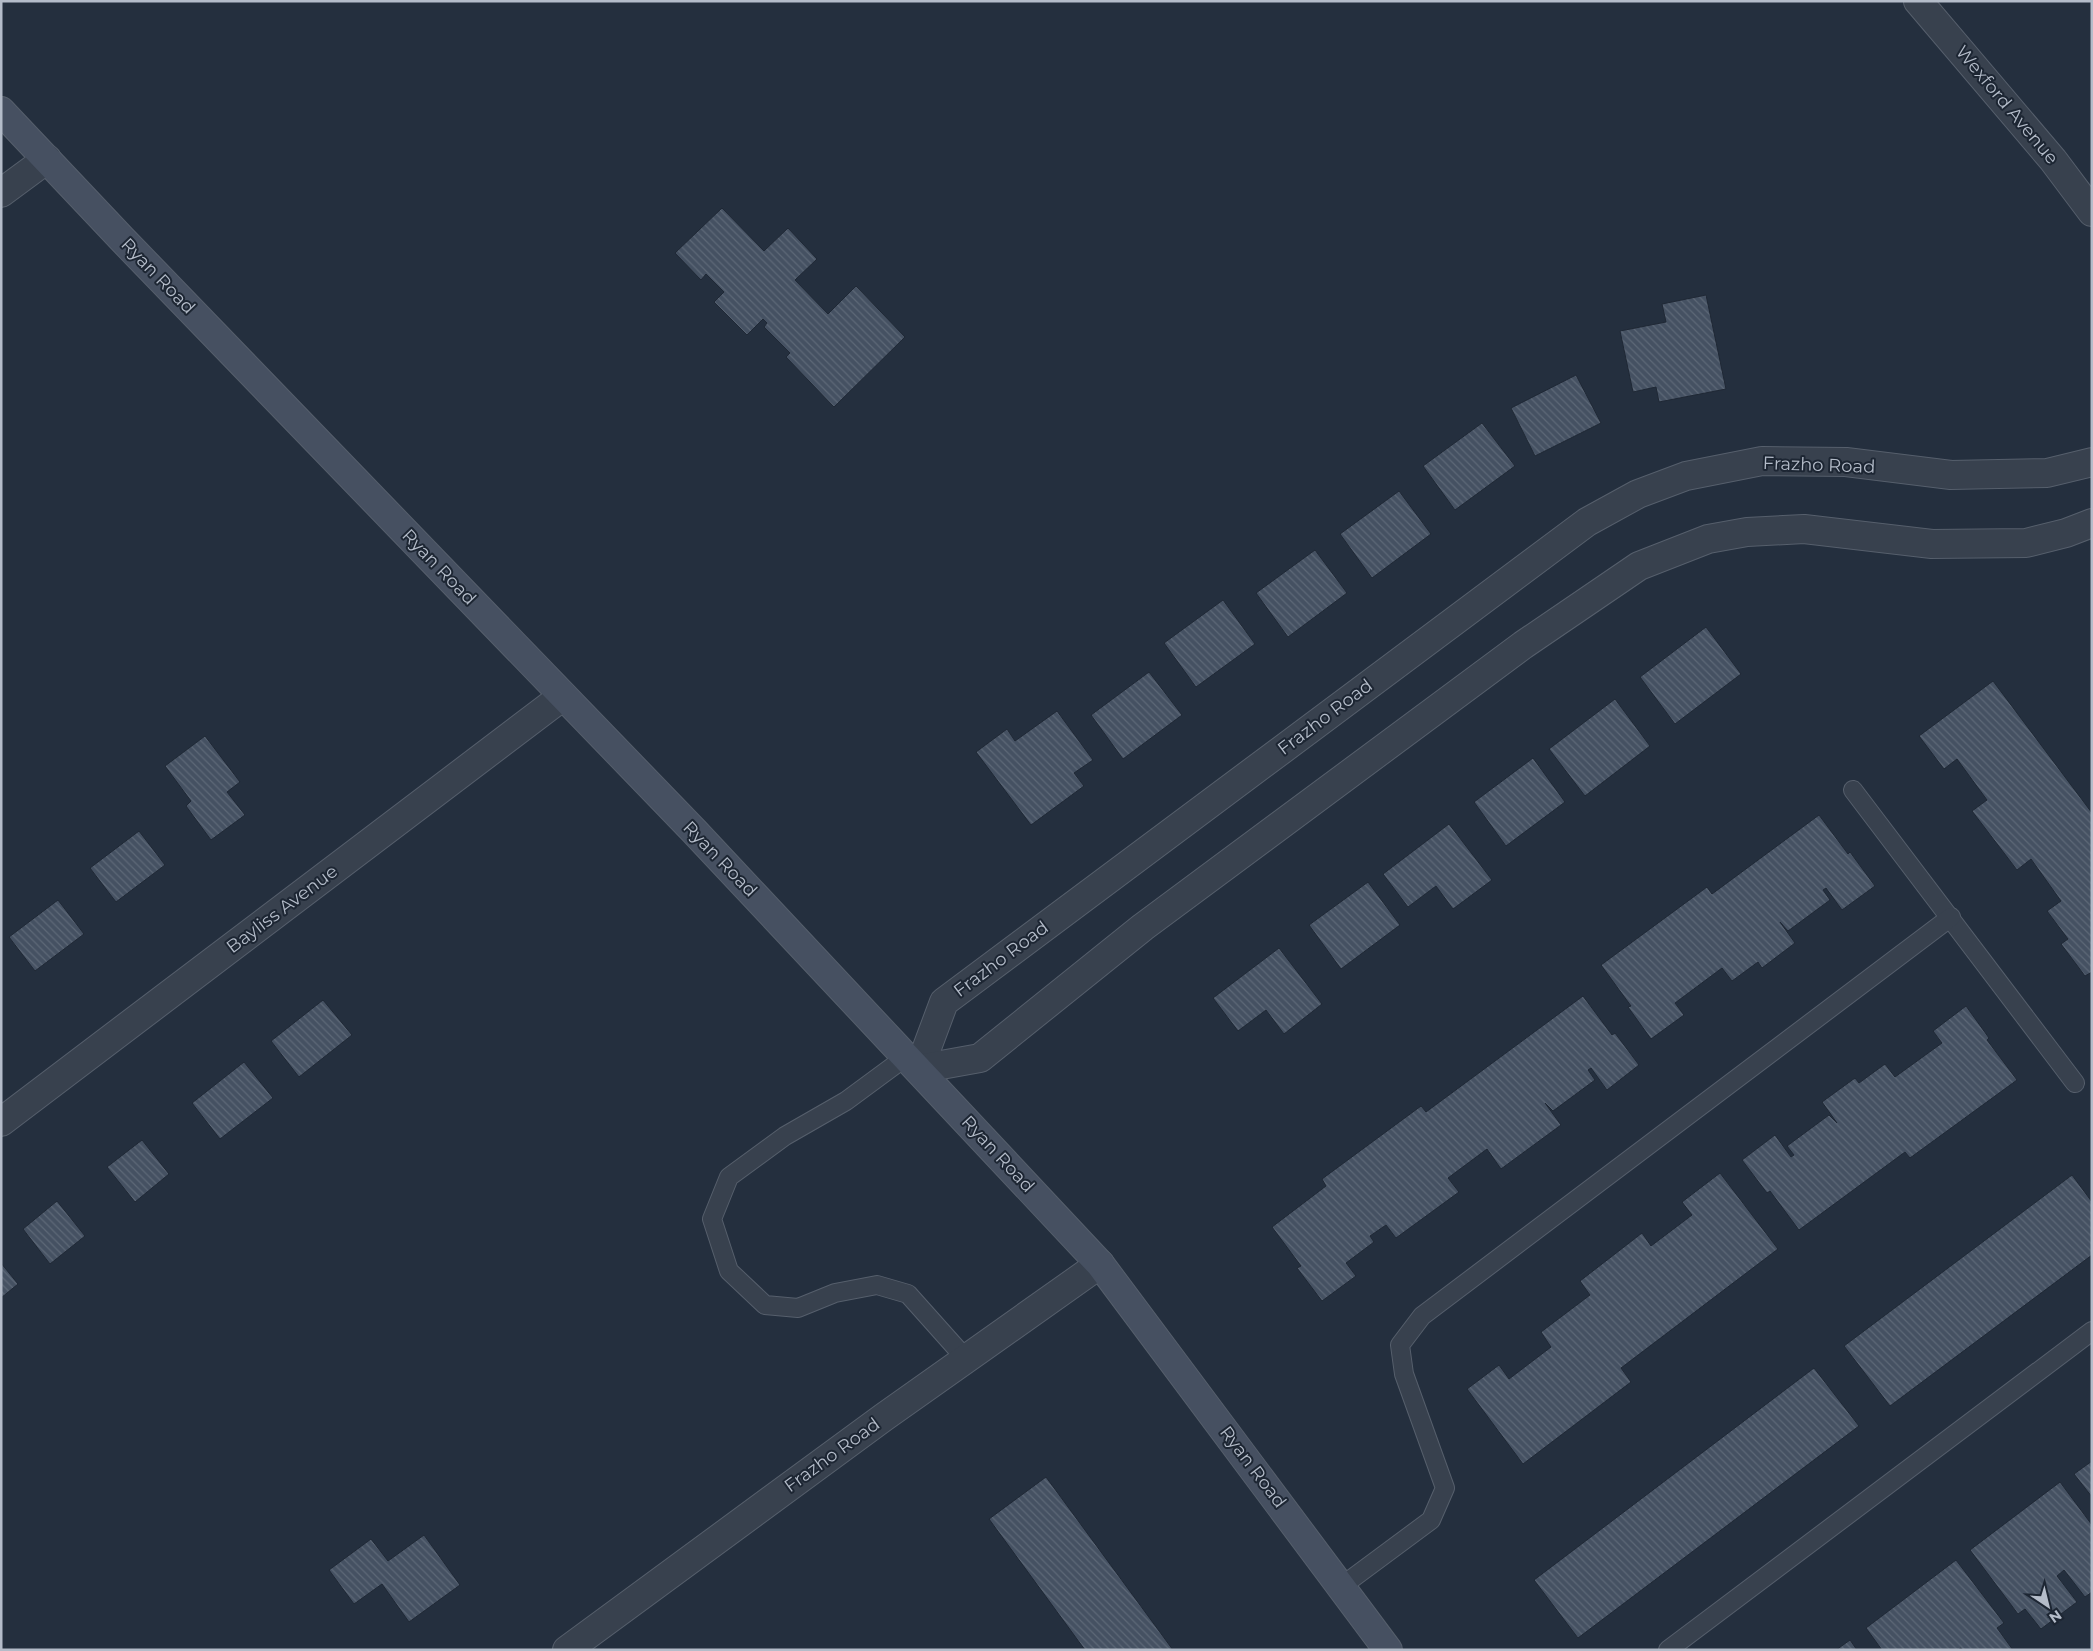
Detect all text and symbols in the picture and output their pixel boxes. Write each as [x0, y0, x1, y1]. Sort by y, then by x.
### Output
street label: Wexford Avenue [1951, 41, 2063, 169]
street label: Ryan Road [116, 233, 200, 319]
street label: Frazho Road [1762, 452, 1876, 478]
street label: Ryan Road [397, 524, 481, 610]
street label: Frazho Road [1273, 674, 1377, 760]
street label: Ryan Road [678, 816, 762, 902]
street label: Bayliss Avenue [222, 860, 342, 958]
street label: Frazho Road [949, 916, 1053, 1002]
street label: Ryan Road [957, 1111, 1039, 1197]
street label: Frazho Road [780, 1413, 884, 1497]
street label: Ryan Road [1215, 1422, 1291, 1512]
north arrow [2023, 1581, 2073, 1631]
text: N [2046, 1606, 2065, 1627]

